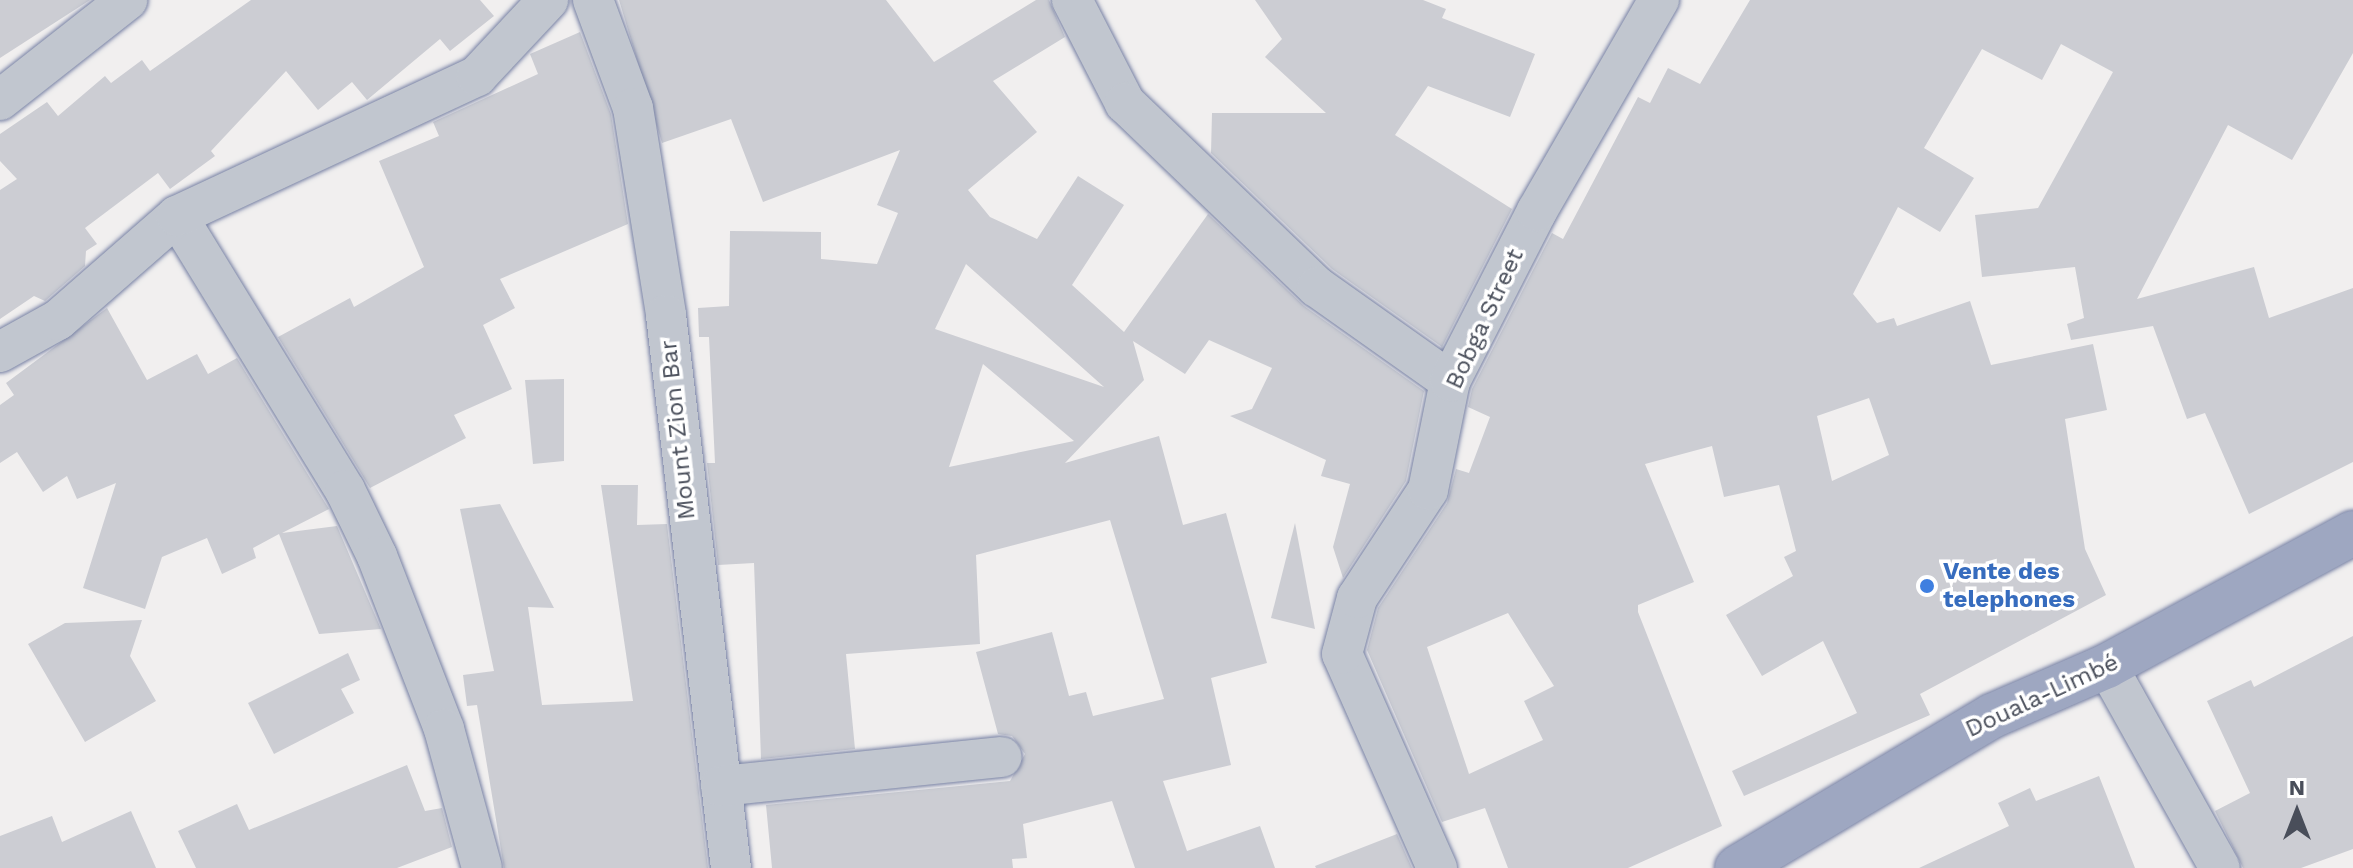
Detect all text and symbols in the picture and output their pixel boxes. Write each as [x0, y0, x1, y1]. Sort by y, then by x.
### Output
street label: Bobga Street [1440, 244, 1530, 394]
street label: Mount Zion Bar [654, 339, 702, 521]
place label: Vente des telephones [1943, 558, 2075, 614]
marker: Vente des telephones [1918, 577, 1936, 595]
street label: Douala-Limbé [1961, 648, 2123, 744]
north arrow [2257, 772, 2337, 852]
text: N [2289, 775, 2305, 800]

